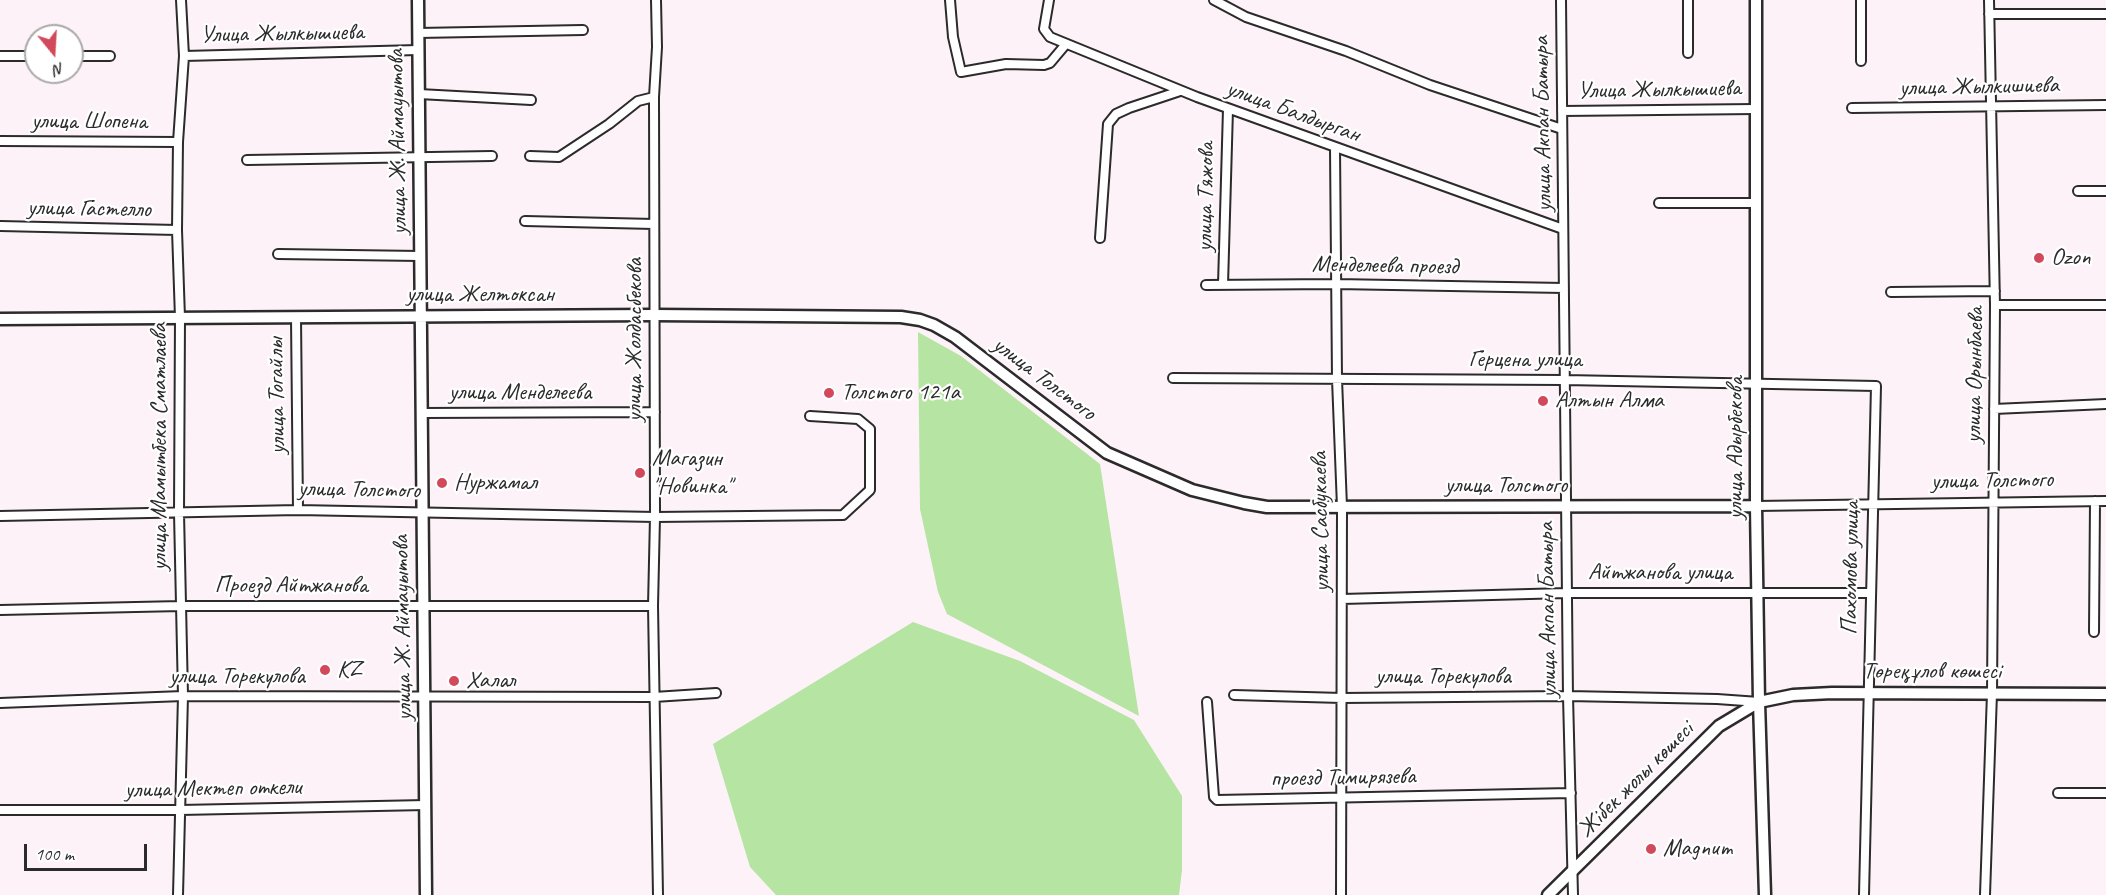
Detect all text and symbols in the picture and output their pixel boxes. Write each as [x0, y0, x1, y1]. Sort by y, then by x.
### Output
street label: Улица Жылкышиева [200, 18, 364, 50]
north arrow [24, 24, 84, 84]
street label: улица Акпан Батыра [1527, 36, 1559, 212]
street label: улица Ж. Аймауытова [382, 49, 414, 235]
text: N [51, 58, 67, 80]
street label: улица Жылкишиева [1899, 71, 2059, 103]
street label: улица Балдырган [1222, 74, 1364, 150]
street label: Улица Жылкышиева [1577, 74, 1741, 106]
street label: улица Шопена [31, 108, 147, 136]
street label: улица Тяжова [1191, 142, 1221, 252]
street label: улица Гастелло [27, 194, 151, 224]
place label: Ozon [2051, 244, 2090, 272]
street label: Менделеева проезд [1312, 250, 1458, 282]
marker: Ozon [2032, 251, 2046, 265]
street label: улица Жолдасбекова [621, 258, 649, 422]
street label: улица Желтоксан [406, 281, 554, 309]
street label: улица Орынбаева [1959, 306, 1991, 444]
street label: улица Мамытбека Сматлаева [146, 323, 174, 571]
street label: улица Толстого [987, 331, 1101, 427]
street label: улица Тогайлы [262, 337, 292, 455]
street label: Герцена улица [1468, 346, 1582, 374]
street label: улица Адырбекова [1722, 377, 1750, 519]
street label: улица Менделеева [449, 379, 591, 407]
place label: Толстого 121а [841, 379, 960, 407]
marker: Толстого 121а [822, 386, 836, 400]
place label: Алтын Алма [1555, 387, 1664, 415]
marker: Алтын Алма [1536, 394, 1550, 408]
place label: Магазин "Новинка" [652, 445, 732, 501]
street label: улица Сасбукаева [1305, 452, 1337, 592]
marker: Магазин "Новинка" [633, 466, 647, 480]
street label: улица Толстого [1931, 466, 2053, 496]
place label: Нуржамал [454, 469, 537, 497]
street label: улица Толстого [1445, 472, 1567, 500]
street label: улица Толстого [298, 475, 420, 505]
marker: Нуржамал [435, 476, 449, 490]
street label: Пахомова улица [1835, 501, 1867, 635]
street label: улица Акпан Батыра [1532, 522, 1564, 698]
street label: улица Ж. Аймауытова [387, 535, 419, 721]
street label: Айтжанова улица [1588, 559, 1732, 587]
street label: Проезд Айтжанова [214, 572, 368, 600]
place label: KZ [337, 656, 361, 684]
street label: Төреқұлов көшесі [1863, 658, 2001, 686]
street label: улица Торекулова [169, 663, 305, 691]
marker: KZ [318, 663, 332, 677]
street label: улица Торекулова [1375, 663, 1511, 691]
place label: Халал [466, 667, 515, 695]
marker: Халал [447, 674, 461, 688]
street label: Жібек жолы көшесі [1572, 716, 1700, 844]
street label: проезд Тимирязева [1270, 762, 1416, 794]
street label: улица Мектеп откели [124, 773, 302, 805]
scale bar [27, 832, 150, 870]
place label: Magnum [1663, 835, 1732, 863]
marker: Magnum [1644, 842, 1658, 856]
text: 100 m [35, 843, 74, 865]

